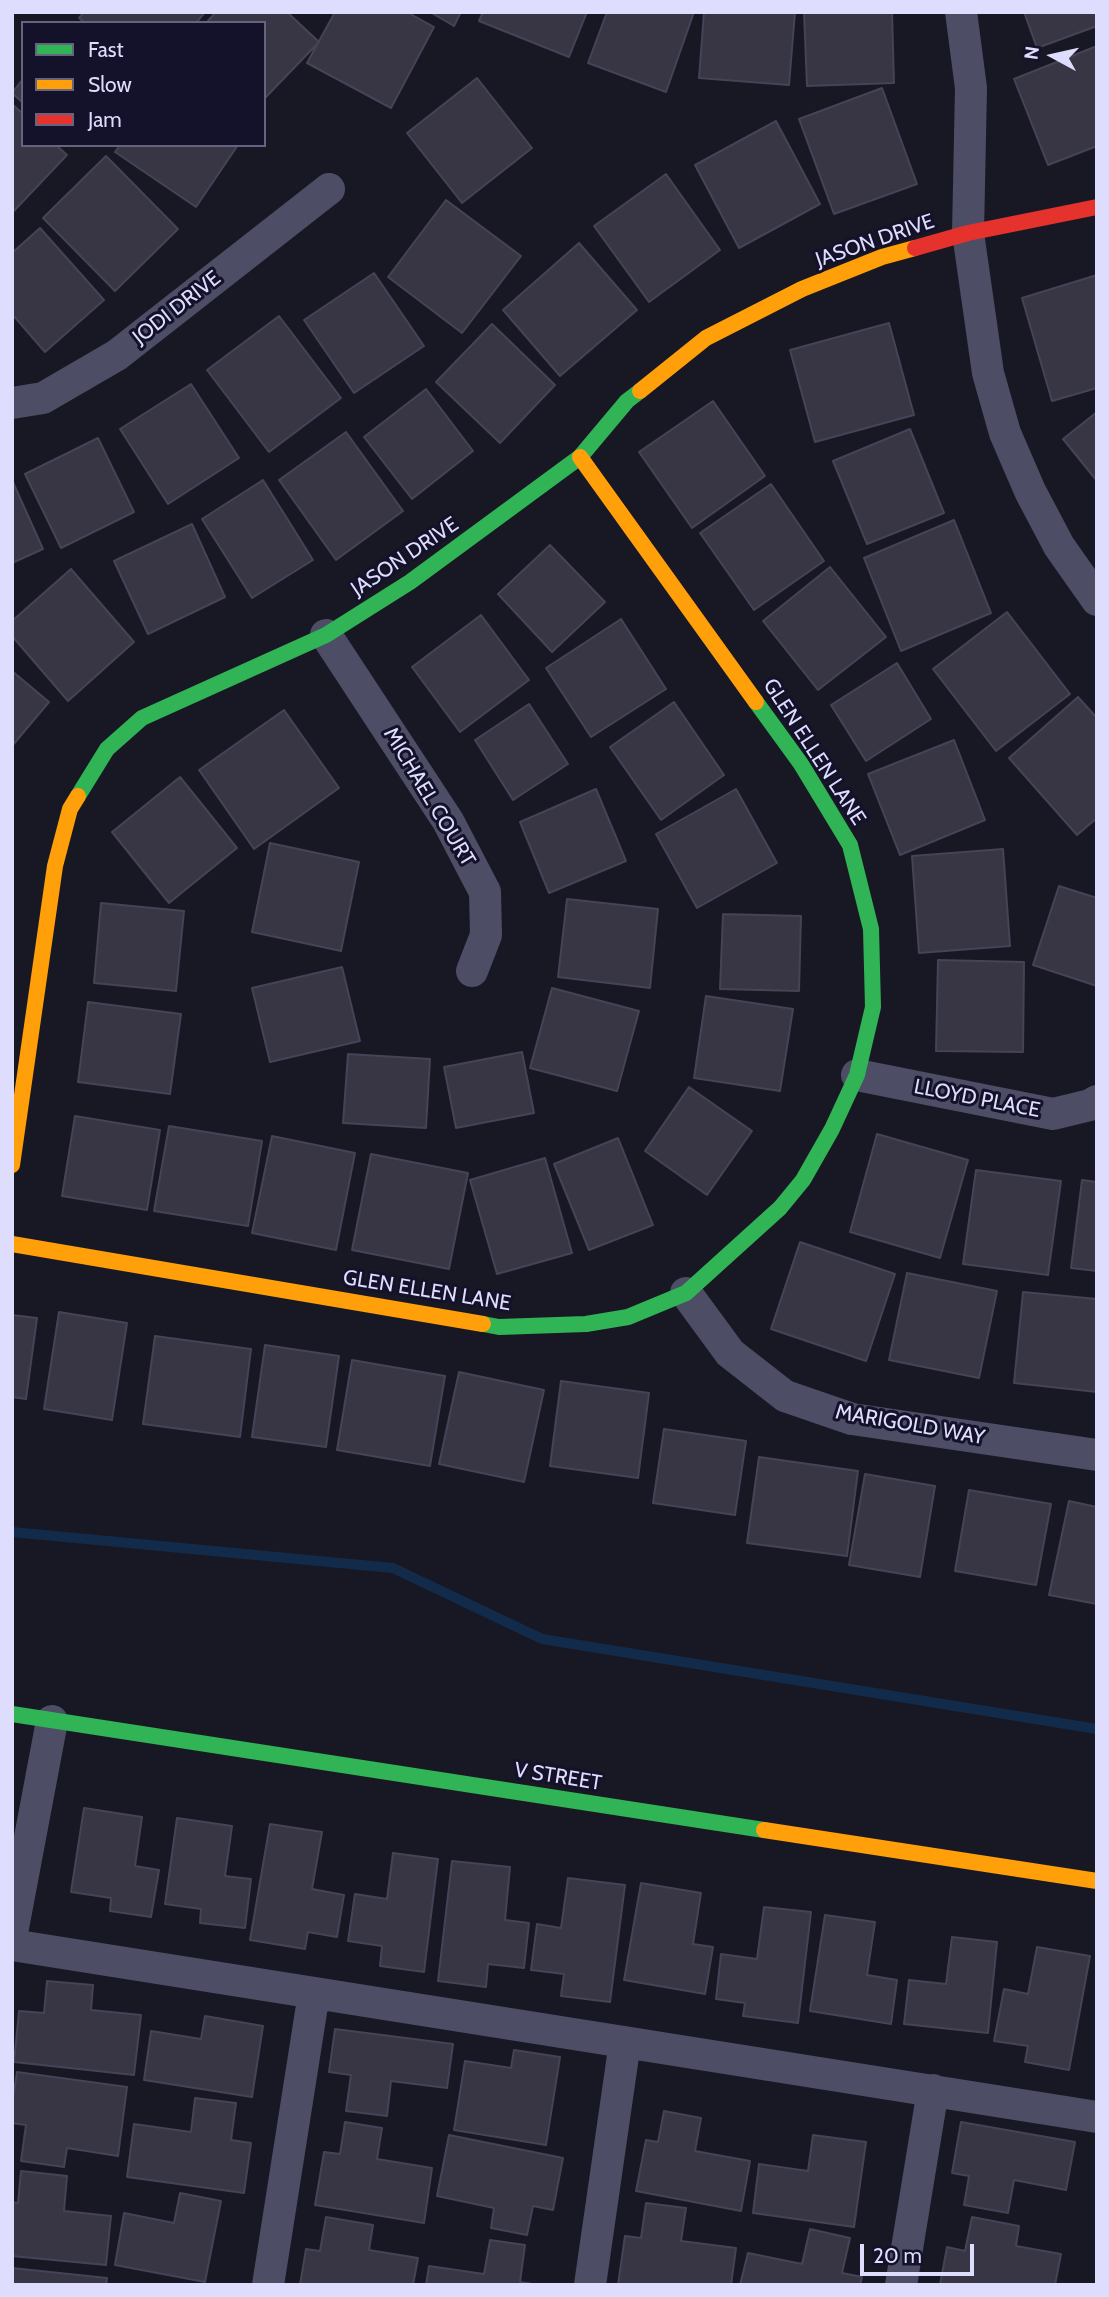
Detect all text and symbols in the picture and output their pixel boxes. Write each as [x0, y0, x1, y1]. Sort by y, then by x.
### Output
legend [21, 21, 266, 147]
north arrow [1018, 21, 1088, 91]
text: Fast [88, 37, 124, 62]
text: N [1019, 45, 1044, 61]
text: Slow [88, 72, 132, 97]
text: Jam [88, 107, 122, 132]
street label: JASON DRIVE [812, 209, 938, 273]
street label: JODI DRIVE [128, 266, 226, 350]
street label: JASON DRIVE [347, 512, 463, 602]
street label: GLEN ELLEN LANE [757, 674, 871, 830]
street label: MICHAEL COURT [378, 723, 480, 871]
street label: LLOYD PLACE [912, 1074, 1042, 1124]
street label: GLEN ELLEN LANE [341, 1265, 513, 1317]
street label: MARIGOLD WAY [833, 1399, 987, 1451]
street label: V STREET [513, 1758, 603, 1796]
scale bar [864, 2230, 978, 2274]
text: 20 m [873, 2243, 922, 2268]

